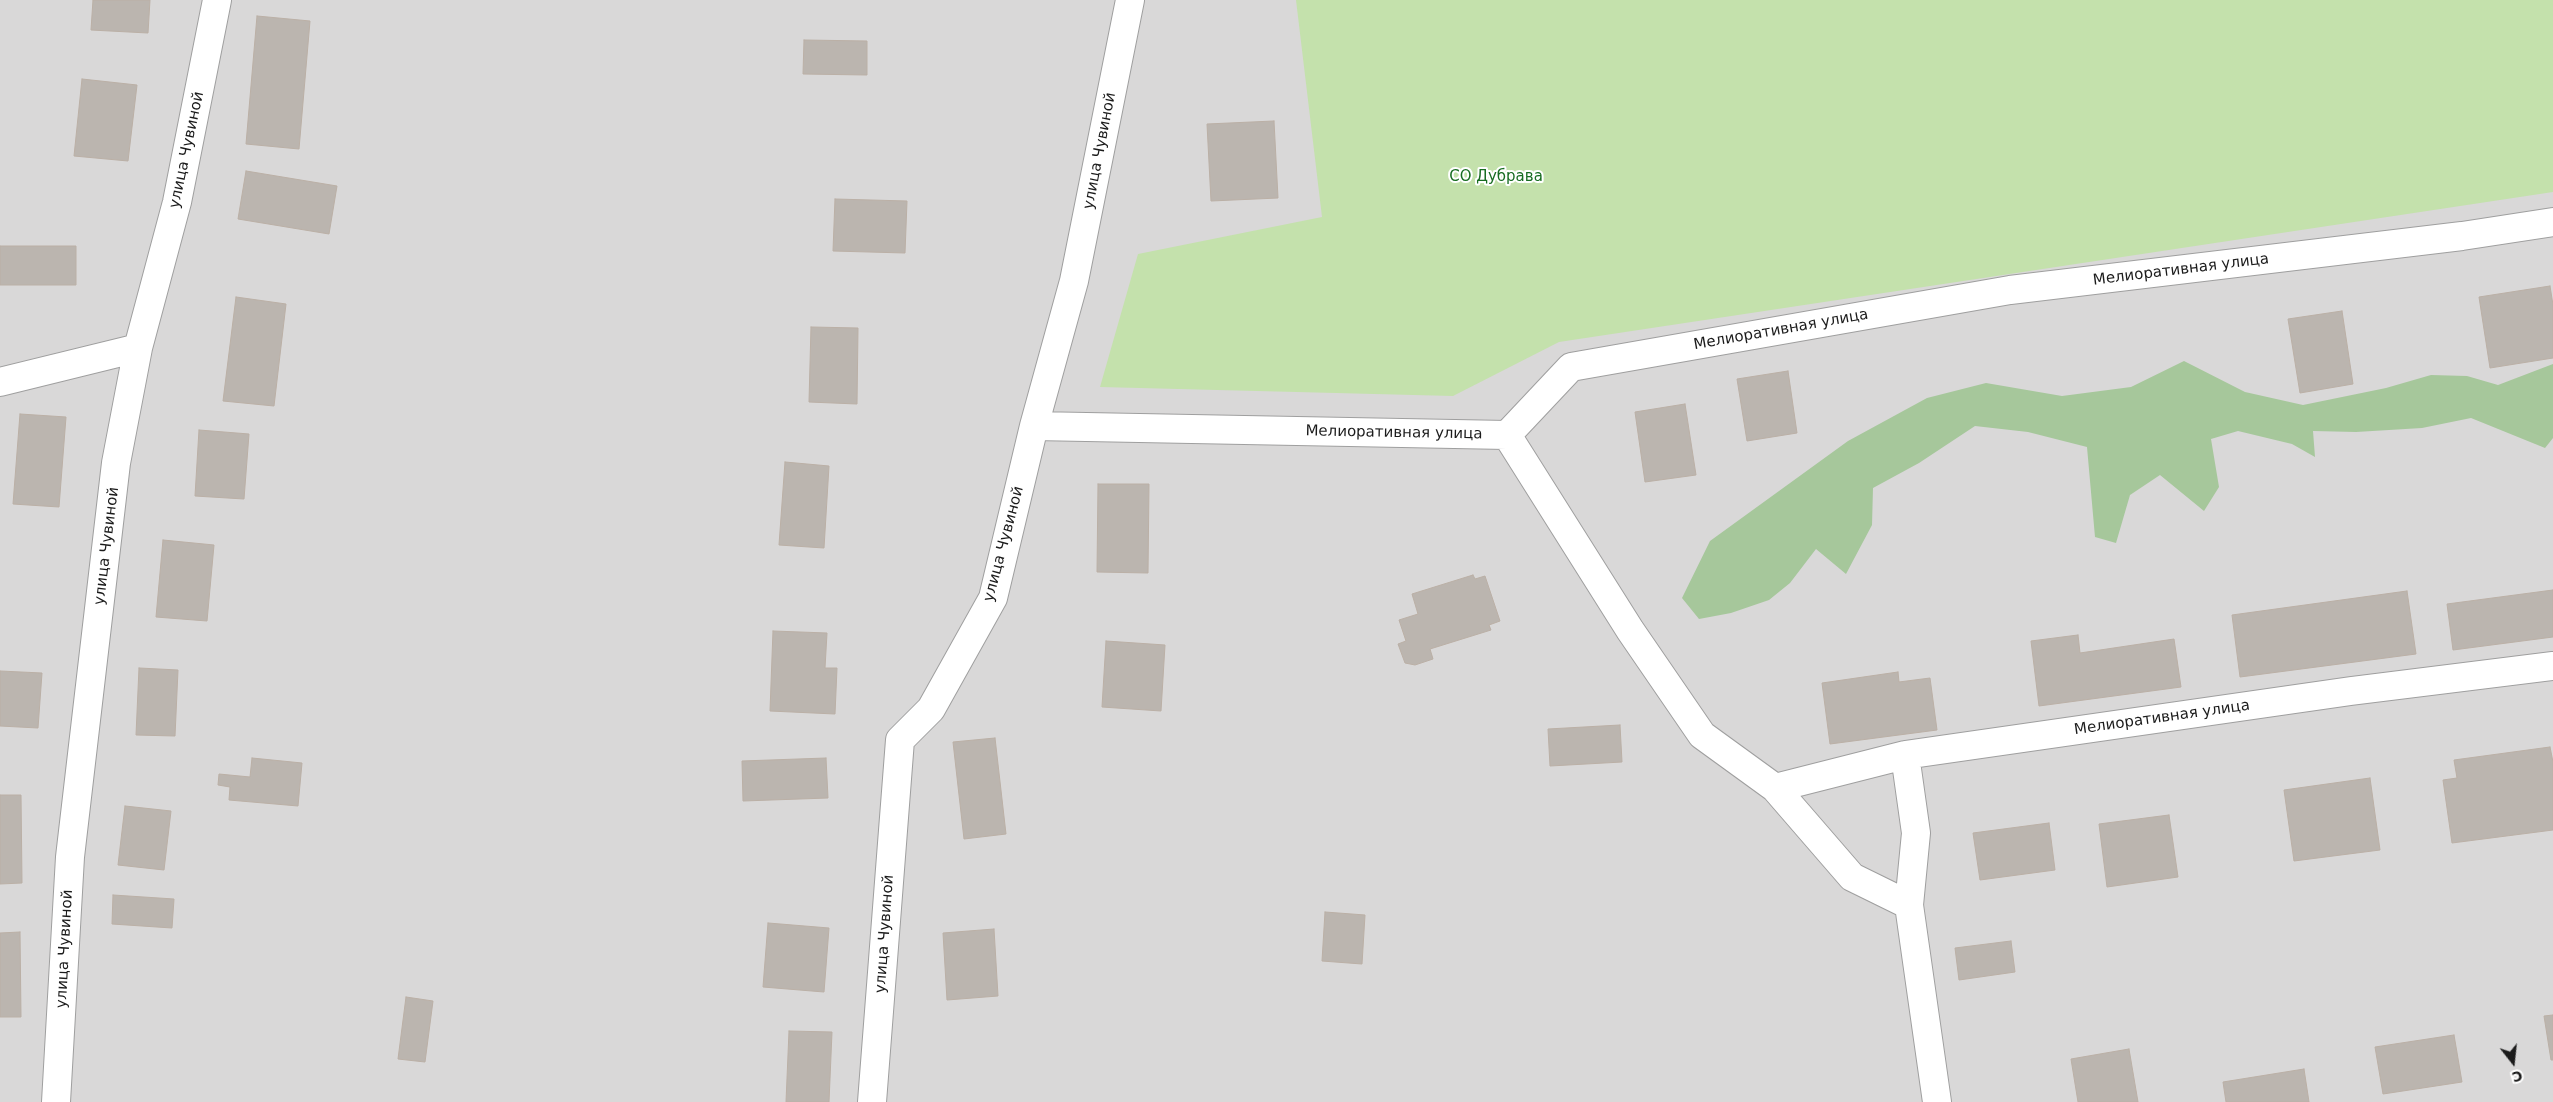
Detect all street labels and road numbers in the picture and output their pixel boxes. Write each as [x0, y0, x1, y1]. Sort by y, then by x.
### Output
street label: улица Чувиной [166, 90, 208, 210]
street label: улица Чувиной [1080, 91, 1120, 211]
street label: Мелиоративная улица [2092, 250, 2270, 290]
street label: Мелиоративная улица [1692, 306, 1870, 354]
street label: Мелиоративная улица [1305, 422, 1483, 444]
street label: улица Чувиной [980, 484, 1028, 604]
street label: улица Чувиной [91, 486, 123, 606]
street label: Мелиоративная улица [2073, 697, 2251, 739]
street label: улица Чувиной [872, 874, 898, 994]
street label: улица Чувиной [53, 889, 77, 1009]

